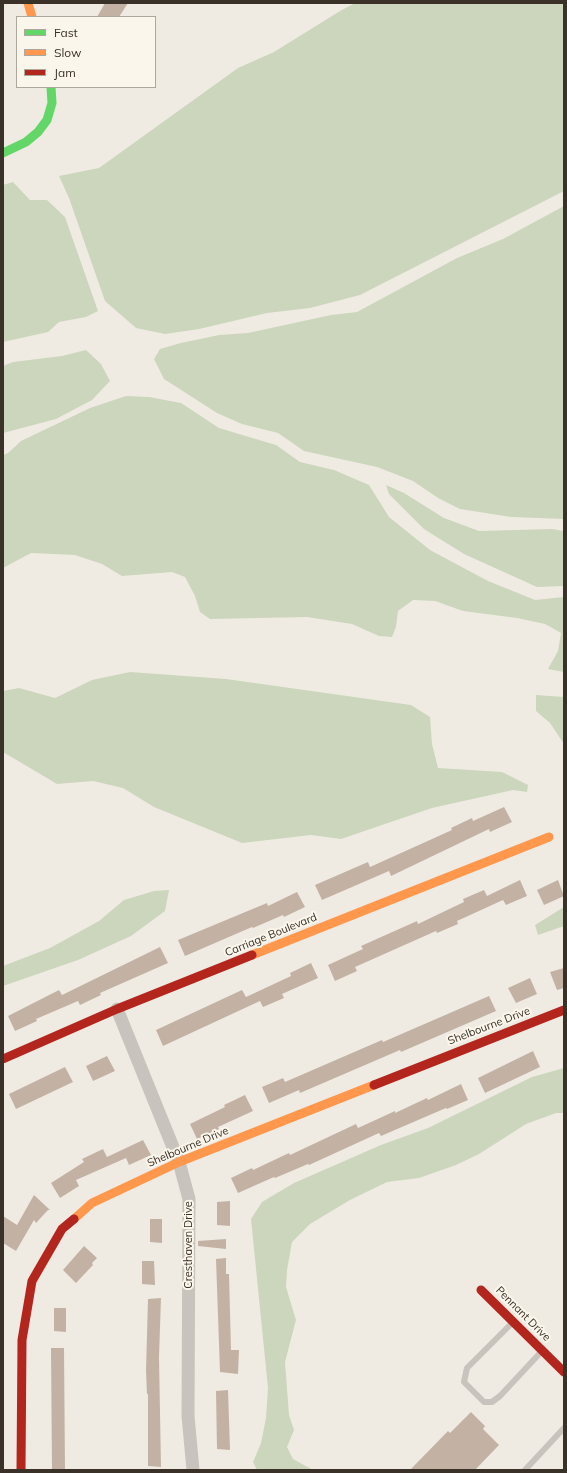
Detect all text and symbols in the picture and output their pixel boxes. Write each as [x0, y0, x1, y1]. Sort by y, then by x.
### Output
legend [16, 16, 156, 88]
text: Fast [54, 25, 78, 40]
text: Slow [54, 45, 82, 60]
text: Jam [54, 65, 76, 80]
street label: Carriage Boulevard [223, 911, 319, 959]
street label: Shelbourne Drive [446, 1004, 532, 1048]
street label: Shelbourne Drive [145, 1124, 231, 1170]
street label: Cresthaven Drive [182, 1201, 196, 1289]
street label: Pennant Drive [493, 1284, 553, 1344]

